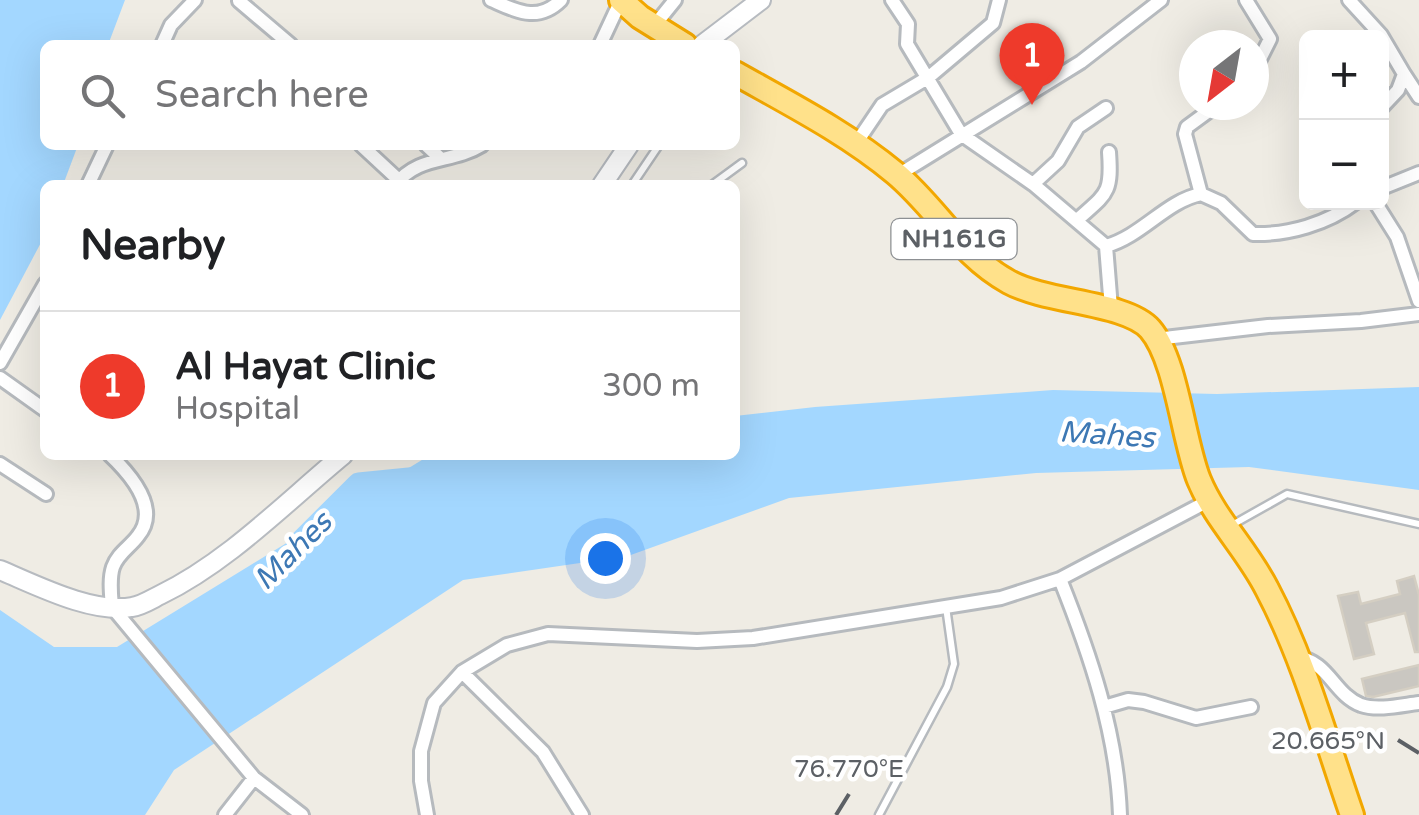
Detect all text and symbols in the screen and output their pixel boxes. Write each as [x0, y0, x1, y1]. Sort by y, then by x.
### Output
pin: 1 [1000, 22, 1064, 105]
north arrow [1179, 30, 1269, 120]
map controls [1299, 30, 1389, 210]
button: + [1299, 30, 1389, 120]
search box [40, 40, 740, 150]
icon: search [75, 68, 130, 123]
text: Search here [155, 72, 369, 118]
button: − [1299, 120, 1389, 210]
road number: NH161G [892, 219, 1016, 259]
text: Nearby [80, 220, 225, 271]
text: Al Hayat Clinic [175, 344, 436, 390]
text: 1 [102, 367, 123, 405]
text: 300 m [602, 367, 700, 405]
text: Hospital [175, 390, 300, 428]
water label: Mahes [1058, 413, 1159, 457]
water label: Mahes [246, 502, 342, 598]
your location [580, 533, 631, 584]
text: 20.665°N [1271, 726, 1385, 756]
text: 76.770°E [794, 754, 904, 784]

